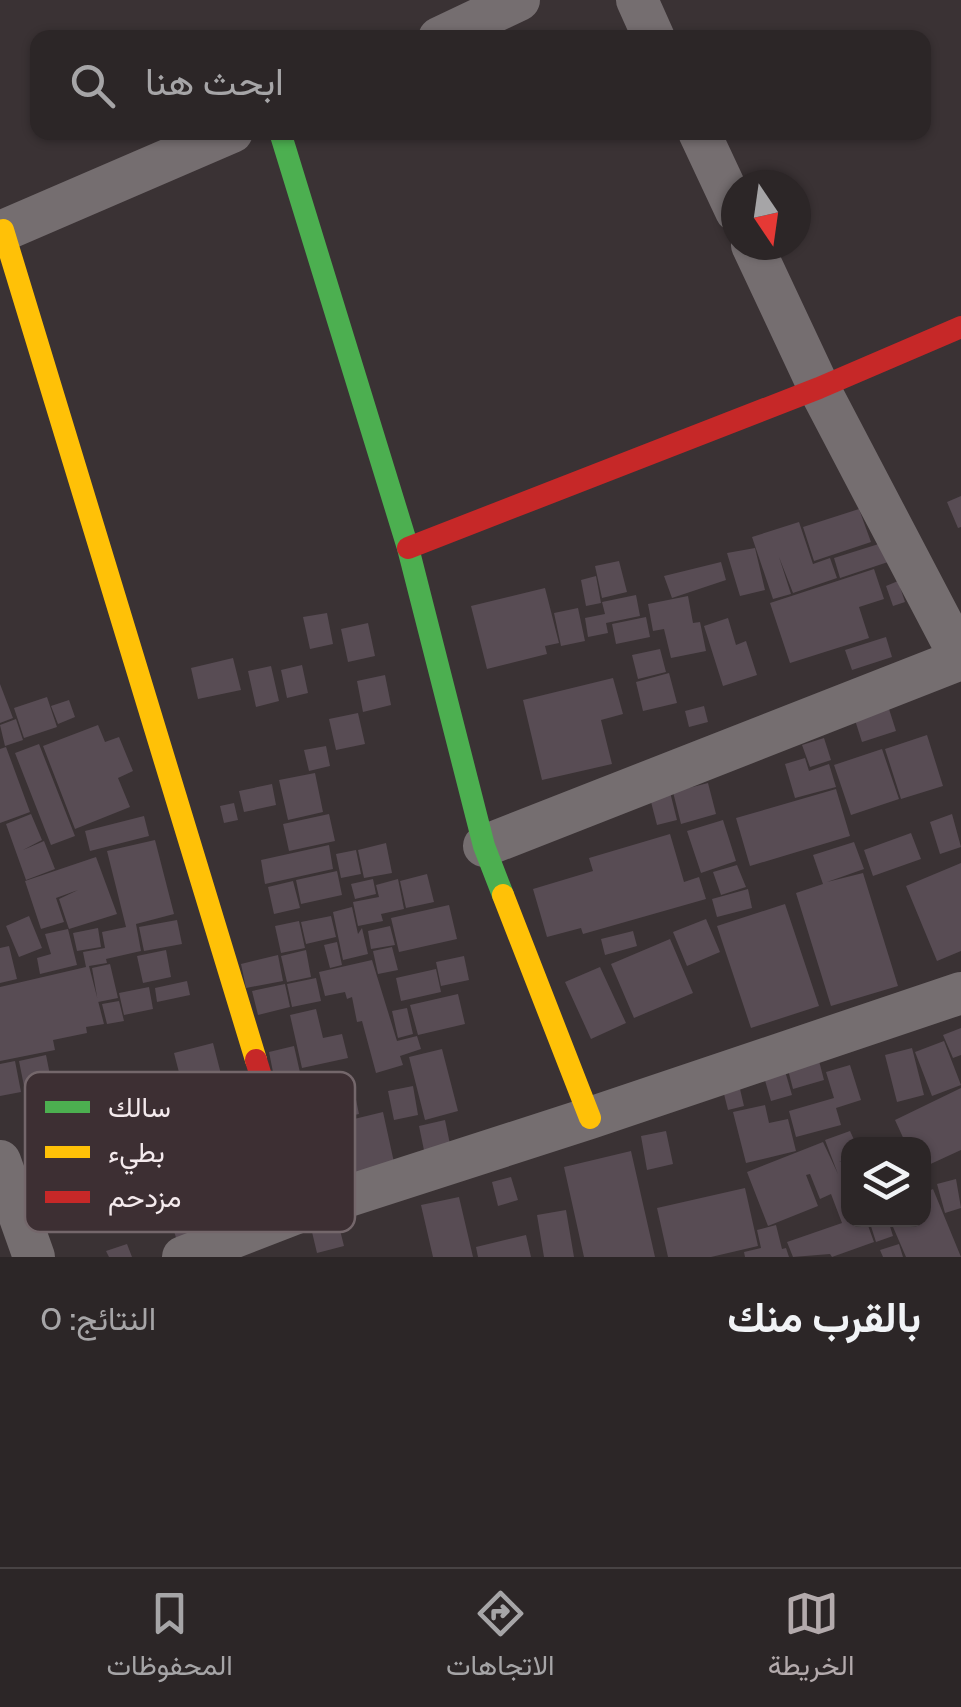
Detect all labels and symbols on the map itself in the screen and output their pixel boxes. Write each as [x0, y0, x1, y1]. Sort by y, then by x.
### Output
north arrow [721, 170, 811, 260]
legend [25, 1072, 355, 1232]
text: سالك [108, 1090, 171, 1124]
text: بطيء [108, 1135, 165, 1175]
text: مزدحم [108, 1180, 181, 1216]

